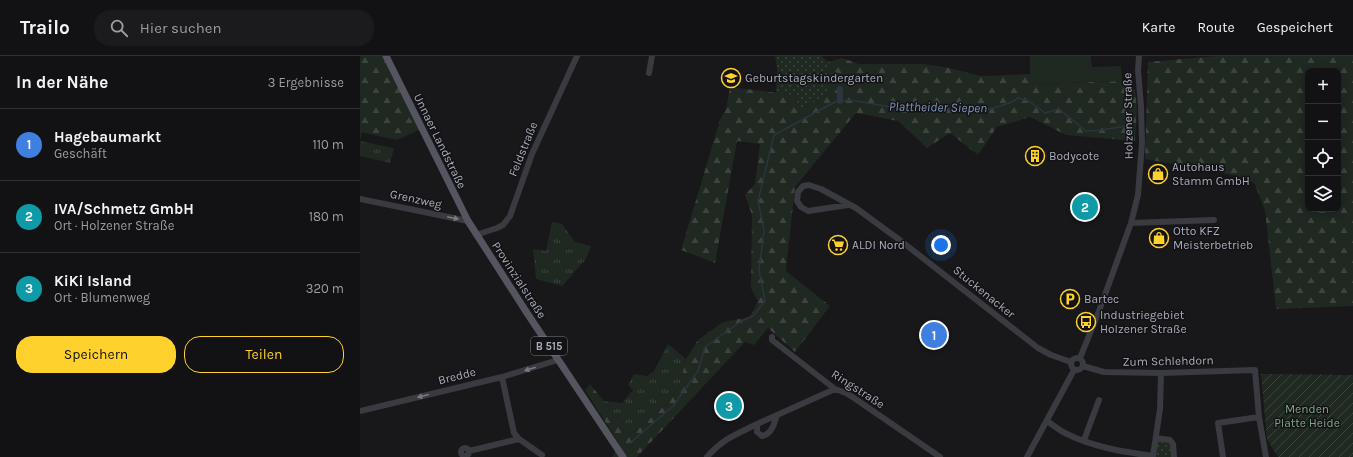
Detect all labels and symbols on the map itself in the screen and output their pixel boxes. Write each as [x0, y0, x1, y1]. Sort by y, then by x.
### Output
school or university icon: Geburtstagskindergarten [720, 67, 742, 89]
place label: Geburtstagskindergarten [745, 71, 883, 85]
street label: Holzener Straße [1120, 73, 1136, 159]
street label: Unnaer Landstraße [411, 91, 469, 191]
water label: Plattheider Siepen [889, 99, 987, 115]
street label: Feldstraße [506, 120, 540, 178]
building icon: Bodycote [1024, 145, 1046, 167]
place label: Bodycote [1049, 149, 1099, 163]
place label: Autohaus Stamm GmbH [1172, 160, 1250, 188]
shop icon: Autohaus Stamm GmbH [1147, 163, 1169, 185]
street label: Grenzweg [389, 187, 443, 211]
pin: 2 [1072, 192, 1098, 222]
one-way arrow [447, 216, 459, 222]
place label: Otto KFZ Meisterbetrieb [1173, 224, 1253, 252]
shop icon: Otto KFZ Meisterbetrieb [1148, 227, 1170, 249]
supermarket icon: ALDI Nord [827, 234, 849, 256]
your location [931, 235, 951, 255]
place label: ALDI Nord [852, 238, 905, 252]
street label: Provinzialstraße [489, 239, 549, 321]
street label: Stuckenacker [950, 263, 1018, 322]
parking icon: Bartec [1059, 288, 1081, 310]
place label: Bartec [1084, 292, 1119, 306]
place label: Industriegebiet Holzener Straße [1100, 308, 1187, 336]
bus stop icon: Industriegebiet Holzener Straße [1075, 311, 1097, 333]
pin: 1 [921, 320, 947, 350]
road number: B 515 [531, 337, 567, 355]
street label: Zum Schlehdorn [1122, 353, 1214, 369]
street label: Bredde [437, 365, 477, 387]
one-way arrow [524, 366, 536, 372]
street label: Ringstraße [829, 367, 887, 411]
pin: 3 [716, 391, 742, 421]
one-way arrow [417, 393, 429, 399]
park label: Menden Platte Heide [1274, 402, 1340, 430]

